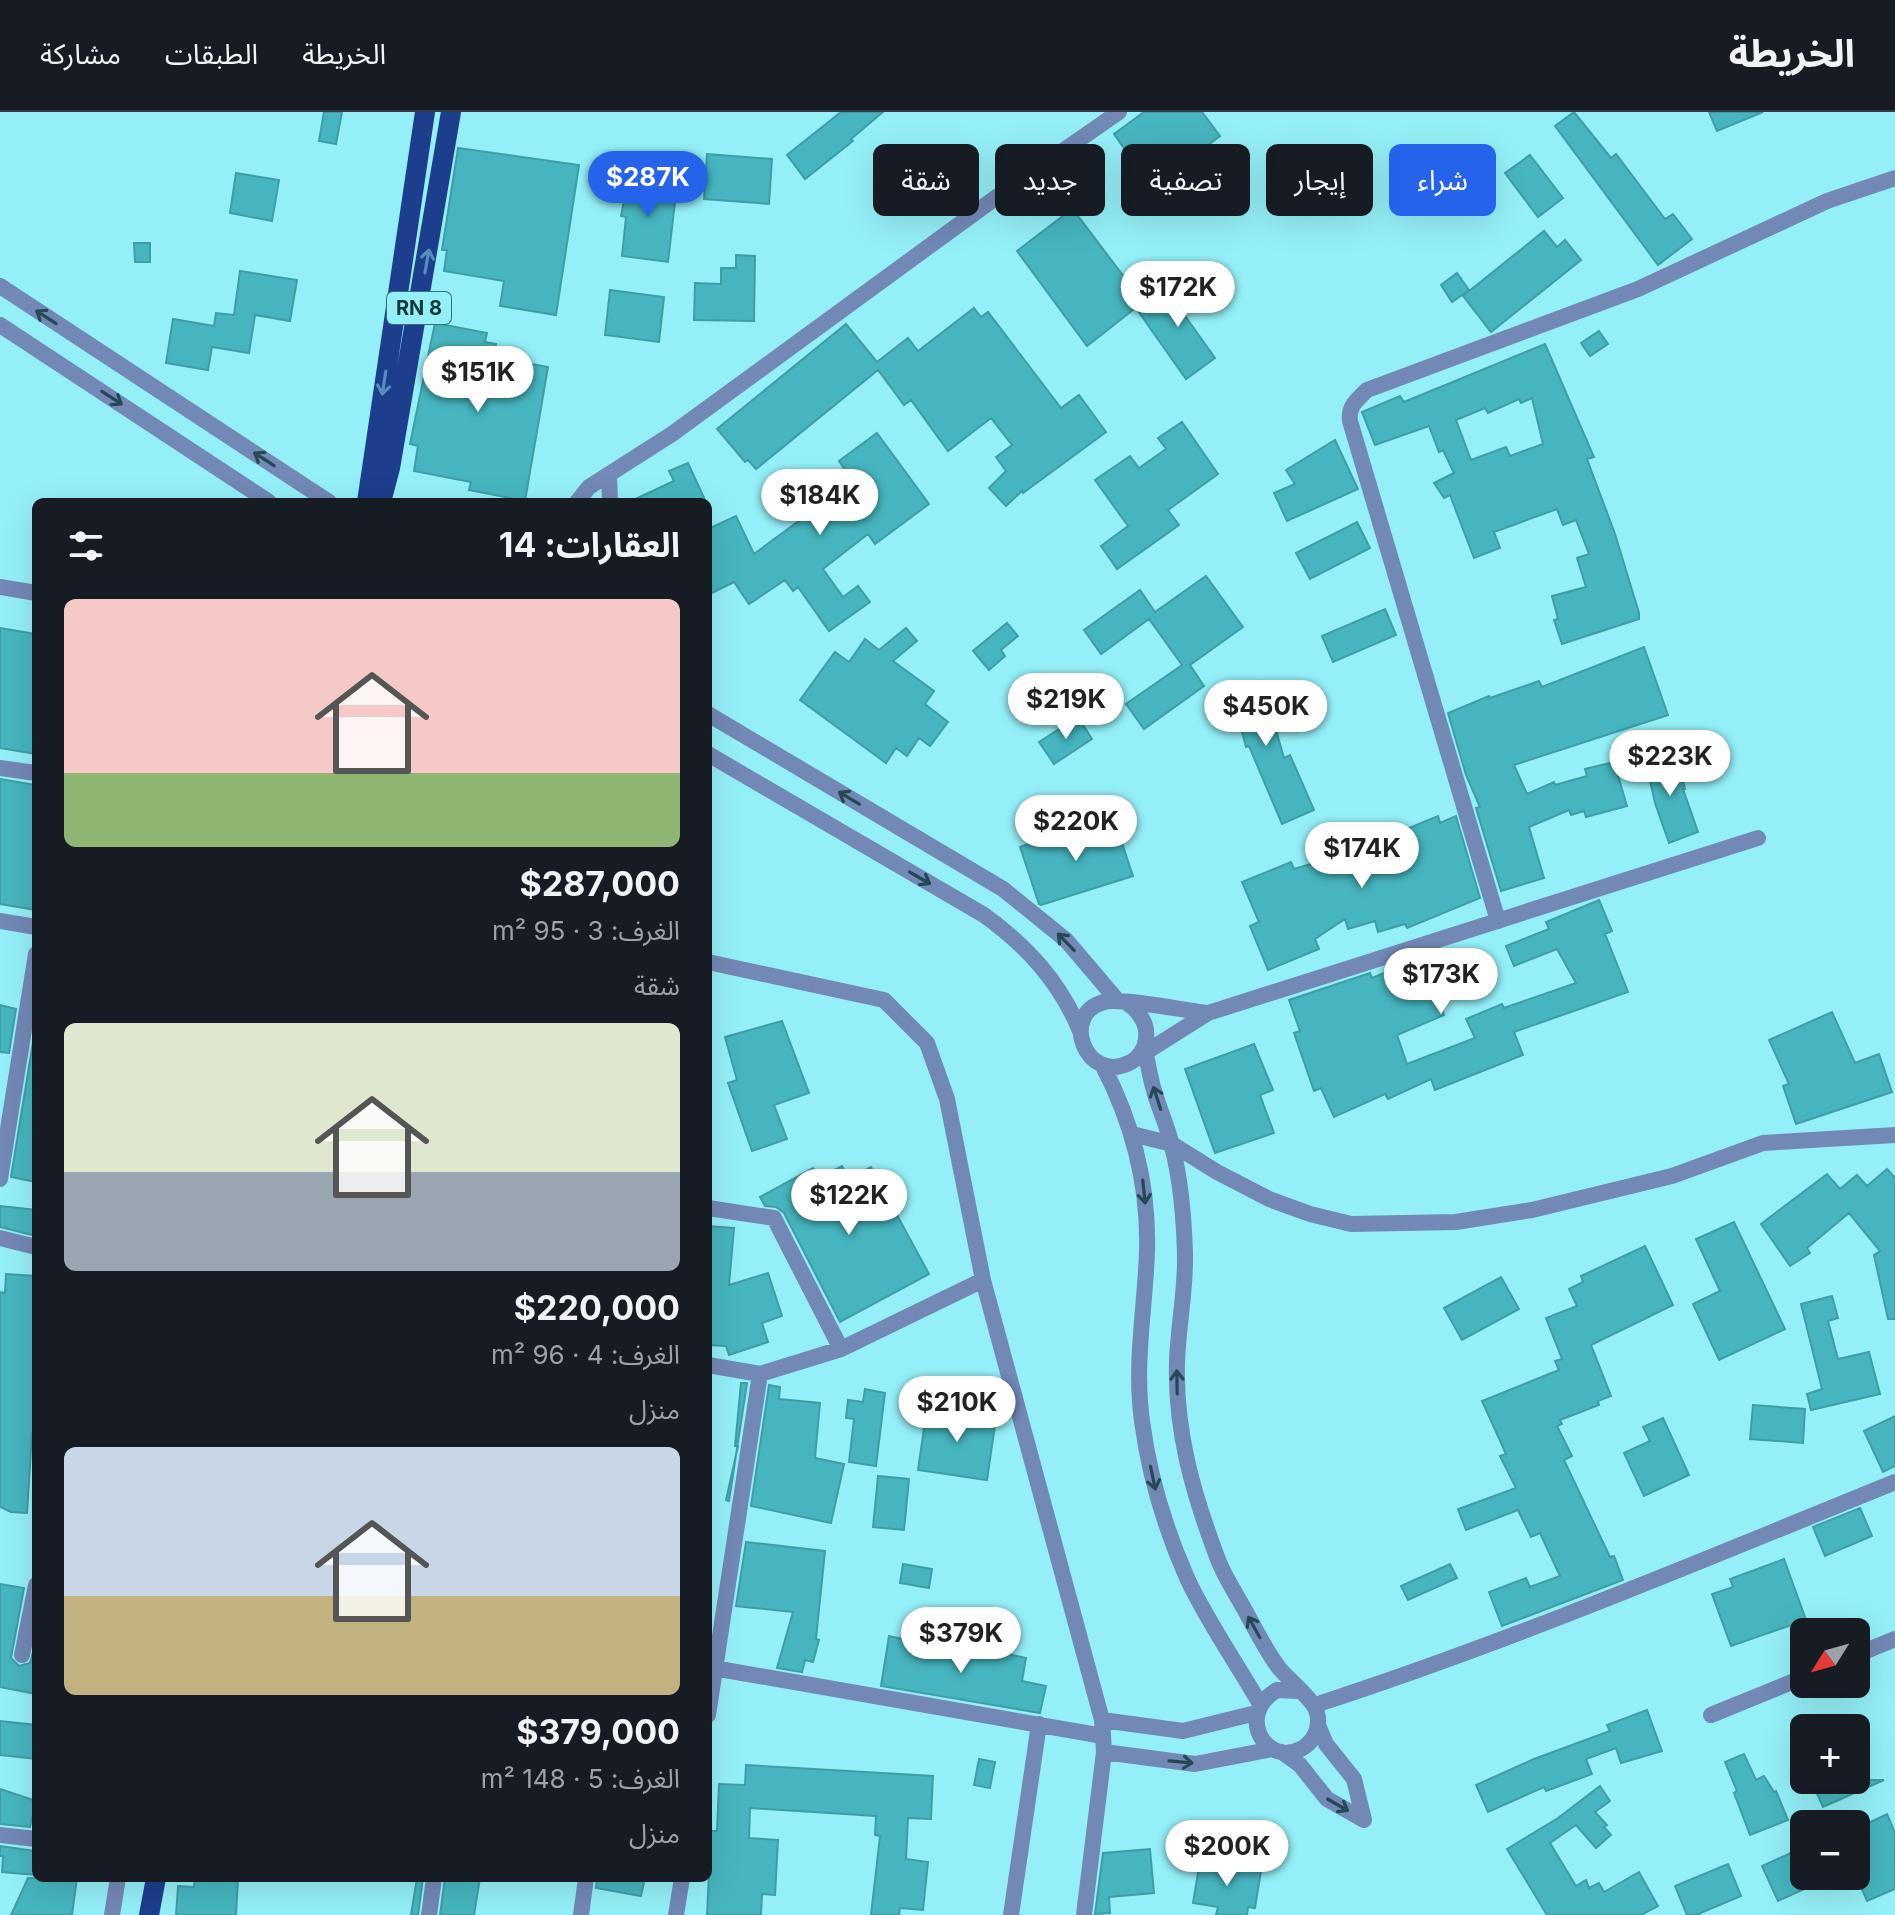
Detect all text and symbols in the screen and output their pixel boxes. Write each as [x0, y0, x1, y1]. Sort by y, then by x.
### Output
text: الخريطة [1729, 30, 1855, 76]
text: مشاركة [40, 37, 121, 71]
text: الطبقات [165, 37, 258, 71]
text: الخريطة [302, 37, 386, 71]
chip: شقة [873, 144, 979, 216]
chip: جديد [995, 144, 1105, 216]
chip: تصفية [1121, 144, 1250, 216]
chip: إيجار [1266, 144, 1373, 216]
chip: شراء [1389, 144, 1496, 216]
pin: $287K [592, 151, 704, 219]
text: $287K [606, 161, 690, 192]
one-way arrow [420, 248, 435, 274]
pin: $172K [1122, 261, 1234, 329]
text: $172K [1139, 271, 1217, 302]
road number: RN 8 [387, 292, 451, 324]
one-way arrow [36, 308, 58, 325]
pin: $151K [422, 346, 534, 414]
text: $151K [441, 356, 515, 387]
one-way arrow [375, 370, 390, 395]
one-way arrow [100, 391, 123, 407]
one-way arrow [253, 451, 276, 467]
pin: $184K [764, 469, 876, 537]
text: $184K [779, 479, 861, 510]
icon: filters [64, 524, 108, 568]
text: العقارات: 14 [499, 524, 680, 565]
icon: home [300, 651, 444, 795]
pin: $219K [1010, 673, 1122, 741]
pin: $450K [1210, 680, 1322, 748]
text: $219K [1026, 683, 1106, 714]
text: $450K [1222, 690, 1310, 721]
pin: $223K [1614, 730, 1726, 798]
text: $223K [1627, 740, 1713, 771]
one-way arrow [838, 790, 861, 806]
pin: $220K [1020, 795, 1132, 863]
text: $220K [1033, 805, 1119, 836]
pin: $174K [1306, 822, 1418, 890]
text: $174K [1323, 832, 1401, 863]
text: $287,000 [520, 863, 680, 904]
one-way arrow [908, 870, 931, 886]
text: الغرف: 3 · 95 m² [492, 915, 680, 946]
one-way arrow [1056, 932, 1075, 952]
pin: $173K [1385, 948, 1497, 1016]
text: $173K [1402, 958, 1480, 989]
text: شقة [634, 970, 680, 1001]
icon: home [300, 1075, 444, 1219]
one-way arrow [1148, 1086, 1163, 1111]
pin: $122K [793, 1169, 905, 1237]
one-way arrow [1136, 1178, 1151, 1205]
text: $122K [809, 1179, 889, 1210]
text: $220,000 [514, 1287, 680, 1328]
text: الغرف: 4 · 96 m² [491, 1339, 680, 1370]
one-way arrow [1169, 1369, 1185, 1396]
pin: $210K [901, 1376, 1013, 1444]
text: $210K [917, 1386, 997, 1417]
text: منزل [629, 1394, 680, 1425]
one-way arrow [1147, 1465, 1162, 1491]
icon: home [300, 1499, 444, 1643]
pin: $379K [905, 1607, 1017, 1675]
one-way arrow [1246, 1616, 1262, 1639]
text: $379K [919, 1617, 1003, 1648]
north arrow [1790, 1618, 1870, 1698]
map controls [1790, 1618, 1870, 1890]
text: $379,000 [516, 1711, 680, 1752]
button: + [1790, 1714, 1870, 1794]
one-way arrow [1167, 1755, 1194, 1770]
text: الغرف: 5 · 148 m² [481, 1763, 680, 1794]
one-way arrow [1326, 1797, 1349, 1813]
button: − [1790, 1810, 1870, 1890]
text: منزل [629, 1818, 680, 1849]
pin: $200K [1171, 1820, 1283, 1888]
text: $200K [1183, 1830, 1271, 1861]

